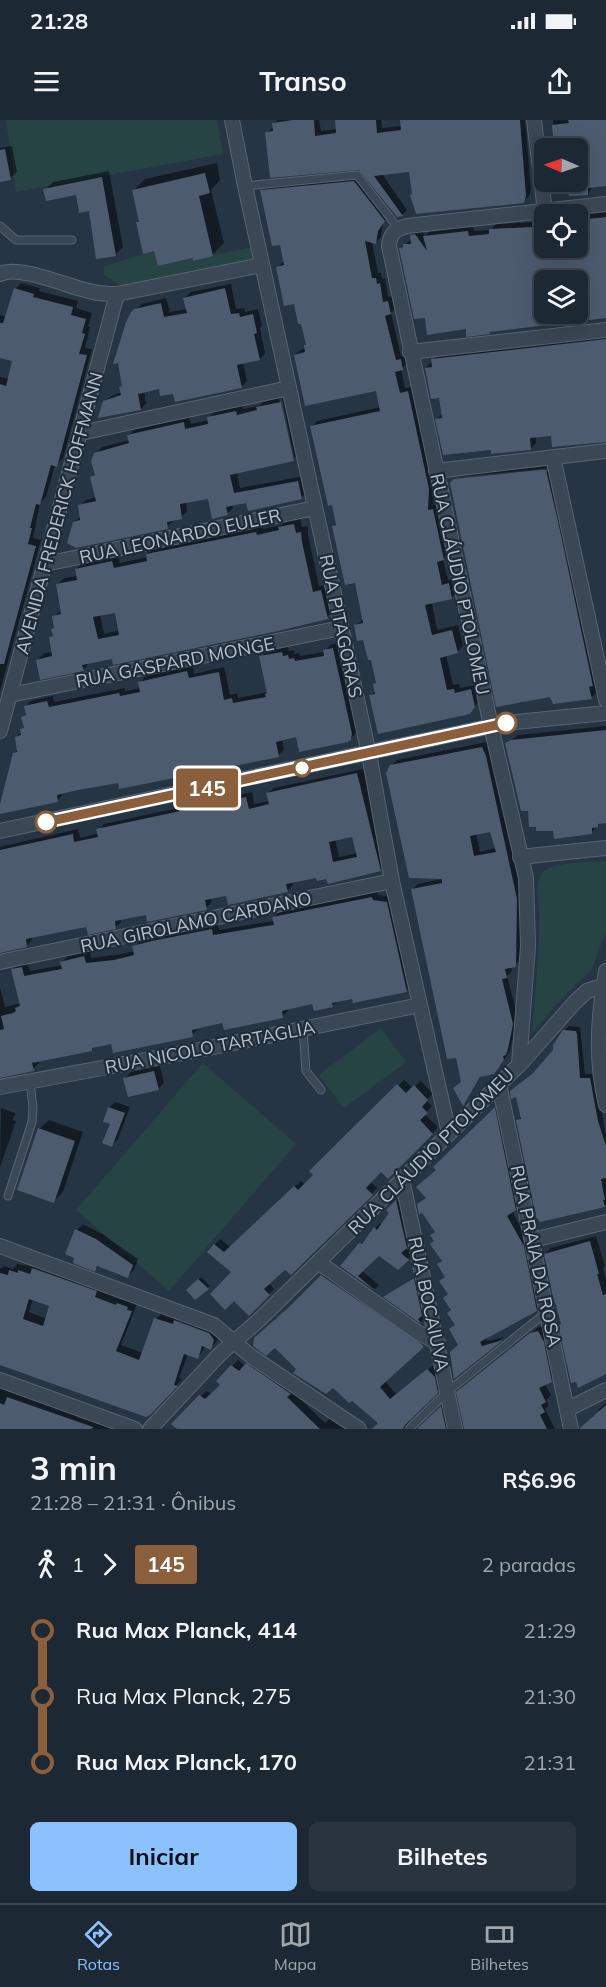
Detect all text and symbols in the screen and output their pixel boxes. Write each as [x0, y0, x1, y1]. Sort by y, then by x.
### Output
text: 21:28 [30, 7, 88, 35]
text: Transo [259, 64, 347, 98]
icon: menu [30, 65, 63, 98]
icon: share [543, 65, 576, 98]
north arrow [534, 138, 588, 192]
map controls [534, 138, 588, 324]
button: locate [534, 204, 588, 258]
button: layers [534, 270, 588, 324]
street label: AVENIDA FREDERICK HOFFMANN [10, 370, 108, 656]
street label: RUA CLÁUDIO PTOLOMEU [425, 471, 495, 697]
street label: RUA LEONARDO EULER [77, 503, 283, 569]
street label: RUA PITAGORAS [315, 552, 367, 700]
street label: RUA GASPARD MONGE [74, 631, 276, 693]
unlabelled marker [495, 712, 517, 734]
unlabelled marker [293, 759, 311, 777]
line badge: 145 [172, 768, 242, 808]
text: 145 [188, 775, 226, 801]
unlabelled marker [35, 811, 57, 833]
street label: RUA GIROLAMO CARDANO [78, 886, 314, 958]
street label: RUA NICOLO TARTAGLIA [103, 1015, 317, 1079]
street label: RUA CLÁUDIO PTOLOMEU [343, 1063, 519, 1239]
street label: RUA PRAIA DA ROSA [506, 1163, 566, 1349]
street label: RUA BOCAIUVA [403, 1234, 455, 1374]
text: 3 min [30, 1447, 117, 1488]
text: R$6.96 [502, 1466, 576, 1494]
text: 21:28 – 21:31 · Ônibus [30, 1490, 236, 1515]
icon: walk [30, 1548, 63, 1581]
icon: forward [93, 1548, 126, 1581]
text: 145 [147, 1551, 185, 1577]
text: 1 [72, 1552, 84, 1577]
text: 2 paradas [482, 1552, 576, 1577]
text: Rua Max Planck, 414 [76, 1616, 297, 1644]
text: 21:29 [523, 1618, 576, 1643]
text: Rua Max Planck, 275 [76, 1682, 291, 1710]
text: 21:30 [523, 1684, 576, 1709]
text: Rua Max Planck, 170 [76, 1748, 297, 1776]
text: 21:31 [523, 1750, 576, 1775]
button: Iniciar [30, 1822, 297, 1891]
button: Bilhetes [309, 1822, 576, 1891]
tab: Rotas [77, 1918, 120, 1974]
tab: Mapa [274, 1918, 316, 1974]
tab: Bilhetes [470, 1918, 529, 1974]

